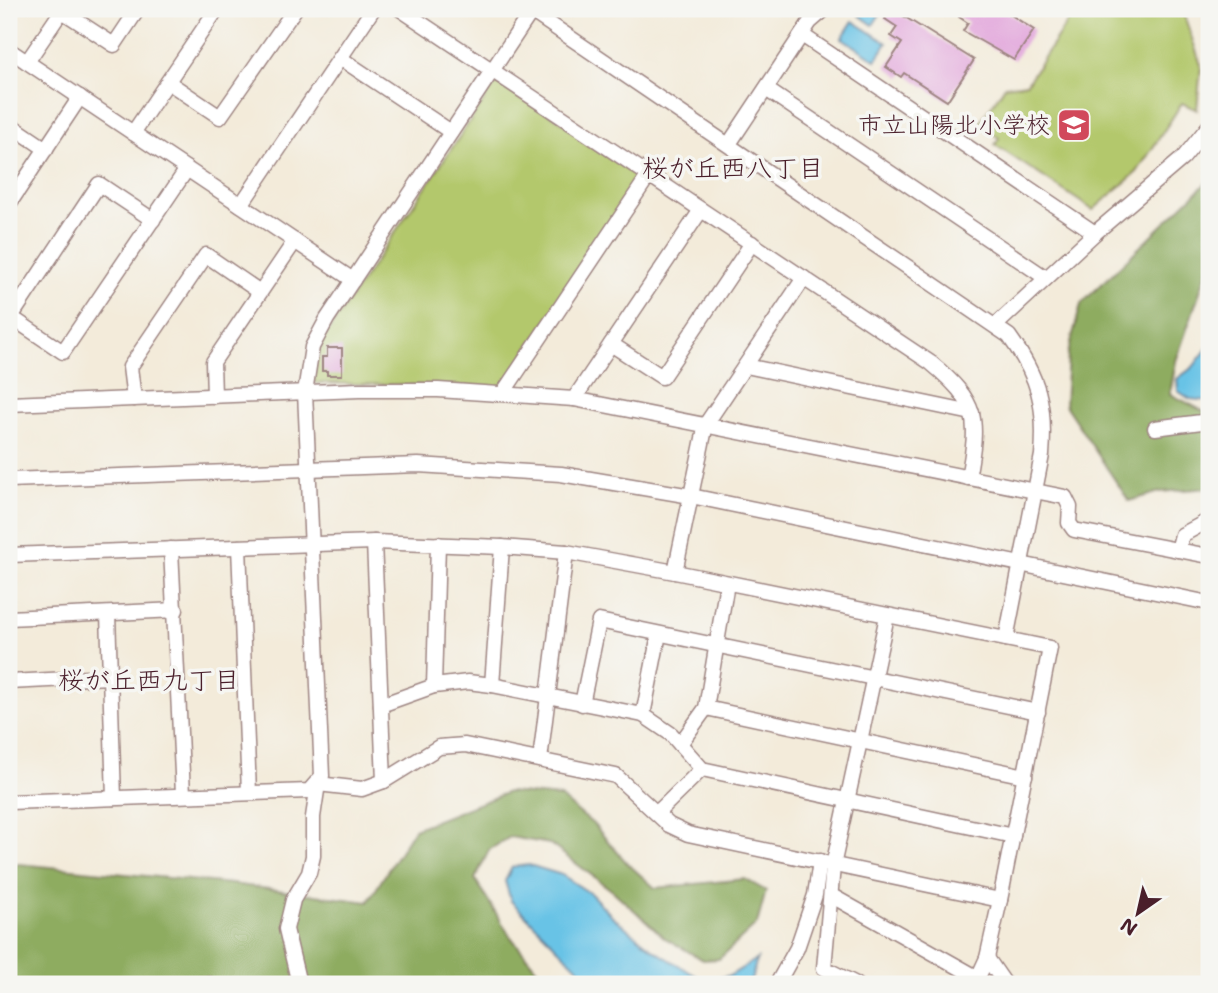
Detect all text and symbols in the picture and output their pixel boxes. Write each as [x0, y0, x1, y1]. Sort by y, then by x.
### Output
school or university icon: 市立山陽北小学校 [1055, 106, 1093, 144]
place label: 市立山陽北小学校 [858, 109, 1050, 141]
district label: 桜が丘西八丁目 [642, 150, 824, 185]
district label: 桜が丘西九丁目 [58, 662, 240, 697]
north arrow [1102, 878, 1172, 948]
text: N [1116, 912, 1142, 941]

